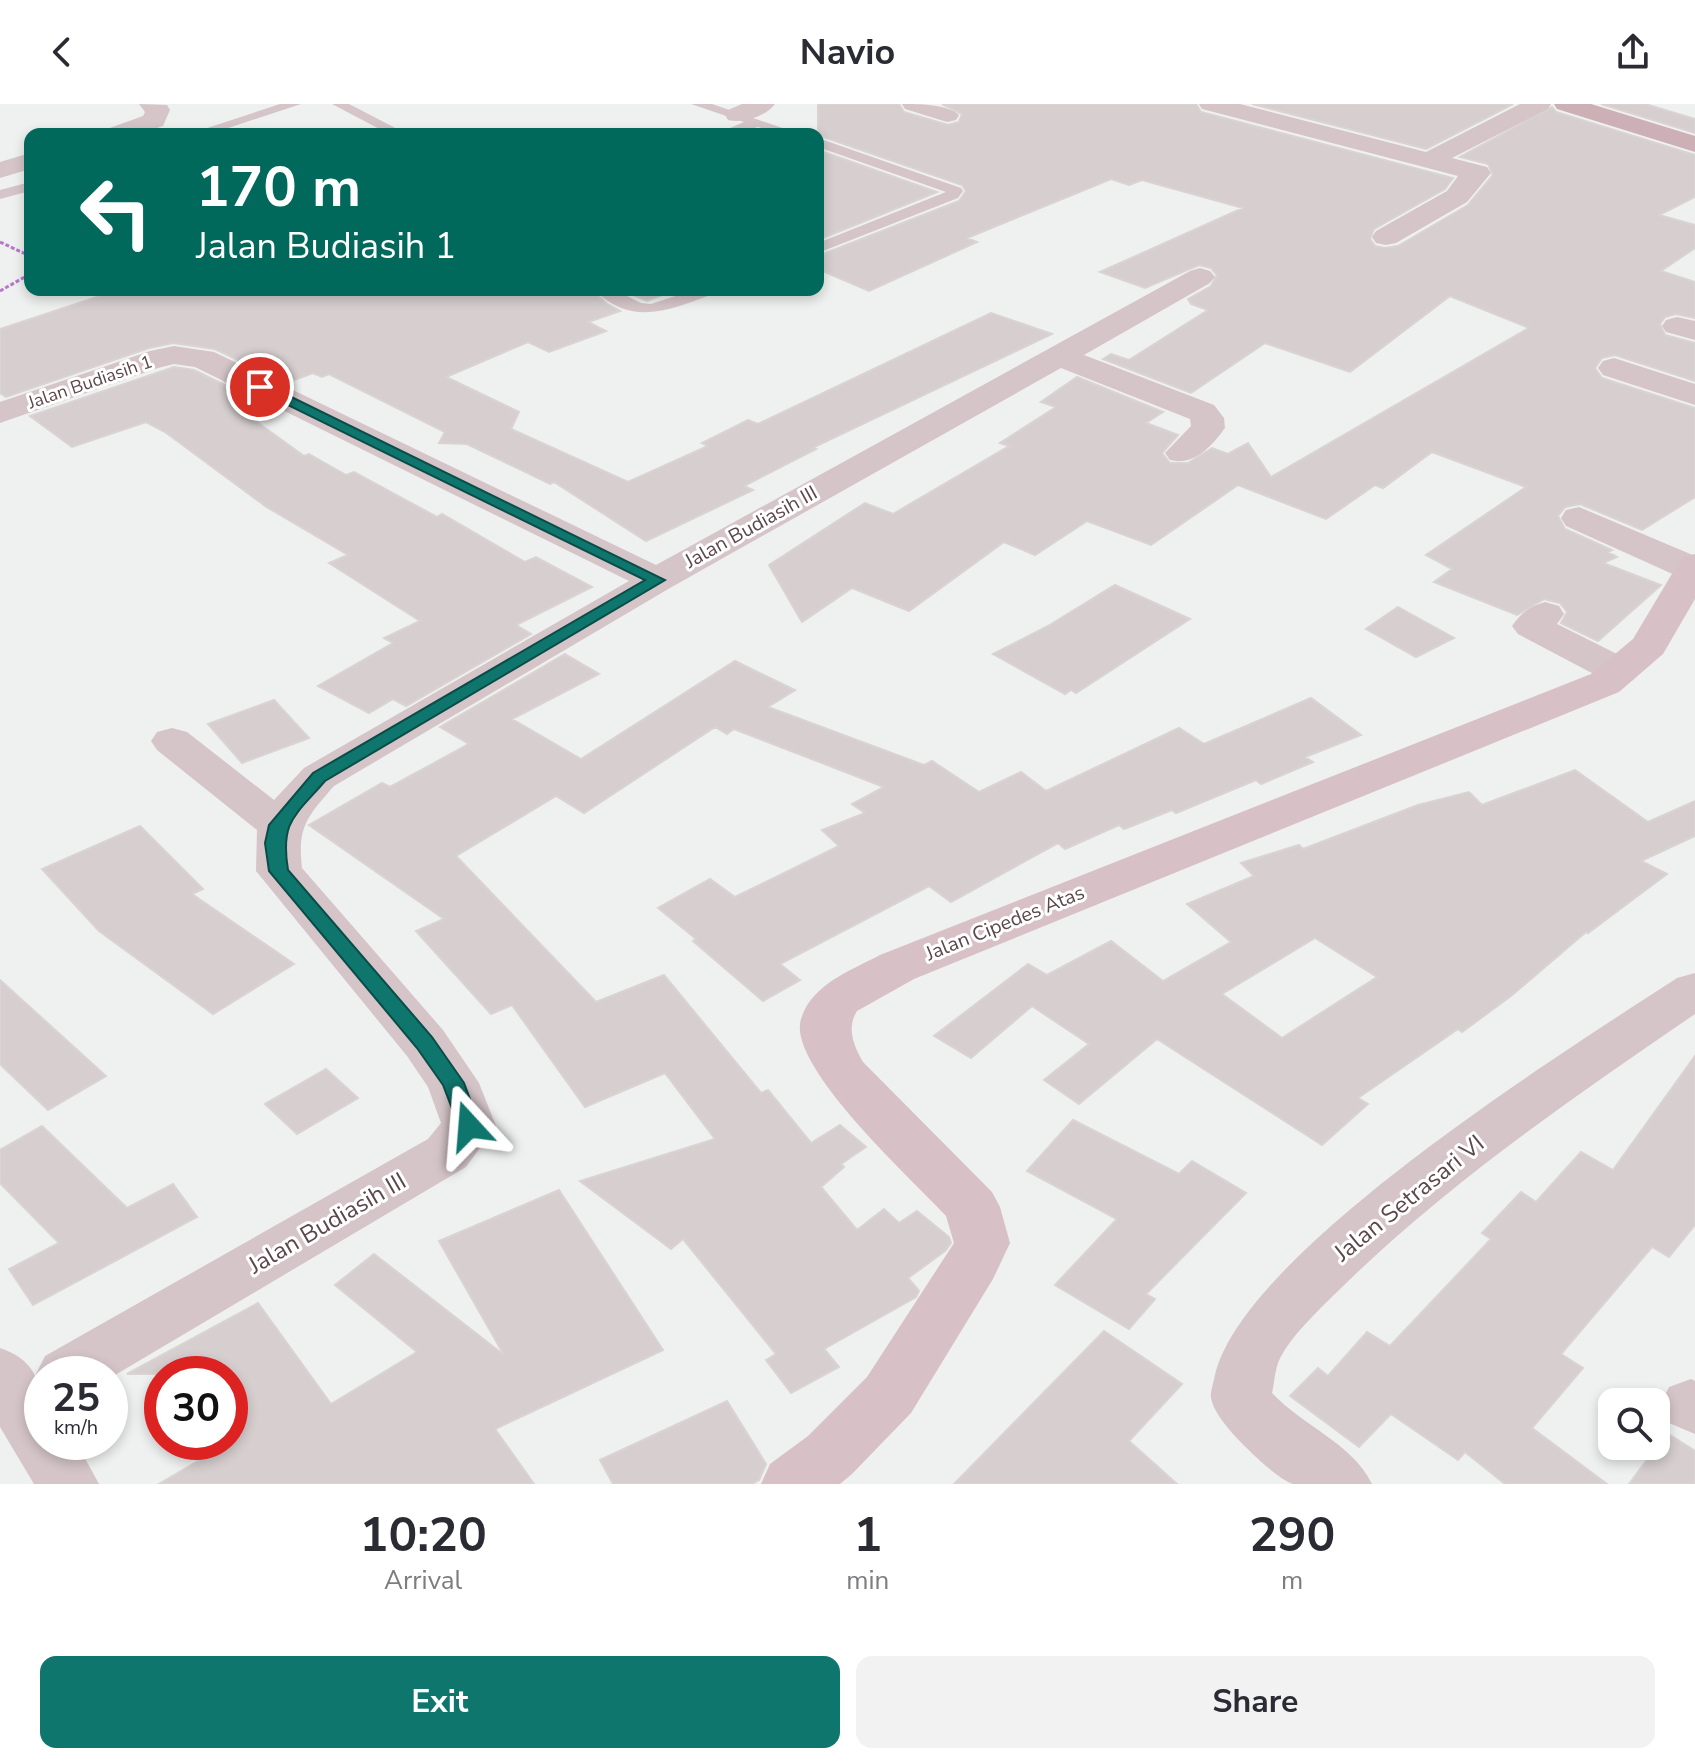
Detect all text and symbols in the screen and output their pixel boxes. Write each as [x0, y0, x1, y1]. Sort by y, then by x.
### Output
text: Navio [800, 28, 895, 77]
icon: back [40, 30, 84, 74]
icon: share [1611, 30, 1655, 74]
text: 170 m [196, 149, 361, 226]
icon: left [64, 160, 168, 264]
text: Jalan Budiasih 1 [196, 222, 456, 271]
street label: Jalan Budiasih 1 [24, 349, 155, 415]
pin [226, 353, 294, 421]
icon: arrive [238, 365, 282, 409]
street label: Jalan Budiasih III [679, 479, 822, 575]
street label: Jalan Cipedes Atas [921, 879, 1088, 968]
position arrow [427, 1084, 511, 1168]
street label: Jalan Setrasari VI [1326, 1128, 1491, 1269]
street label: Jalan Budiasih III [241, 1165, 412, 1282]
speed limit sign: 30 [144, 1356, 248, 1460]
text: 25 [52, 1371, 100, 1425]
map controls [1598, 1388, 1670, 1460]
button: search [1598, 1388, 1670, 1460]
text: km/h [54, 1414, 98, 1441]
text: 10:20 [360, 1502, 487, 1568]
text: 1 [853, 1502, 882, 1568]
text: 290 [1249, 1502, 1335, 1568]
text: Arrival [384, 1563, 462, 1598]
text: min [846, 1563, 889, 1598]
text: m [1281, 1563, 1303, 1598]
button: Exit [40, 1656, 840, 1748]
button: Share [856, 1656, 1655, 1748]

